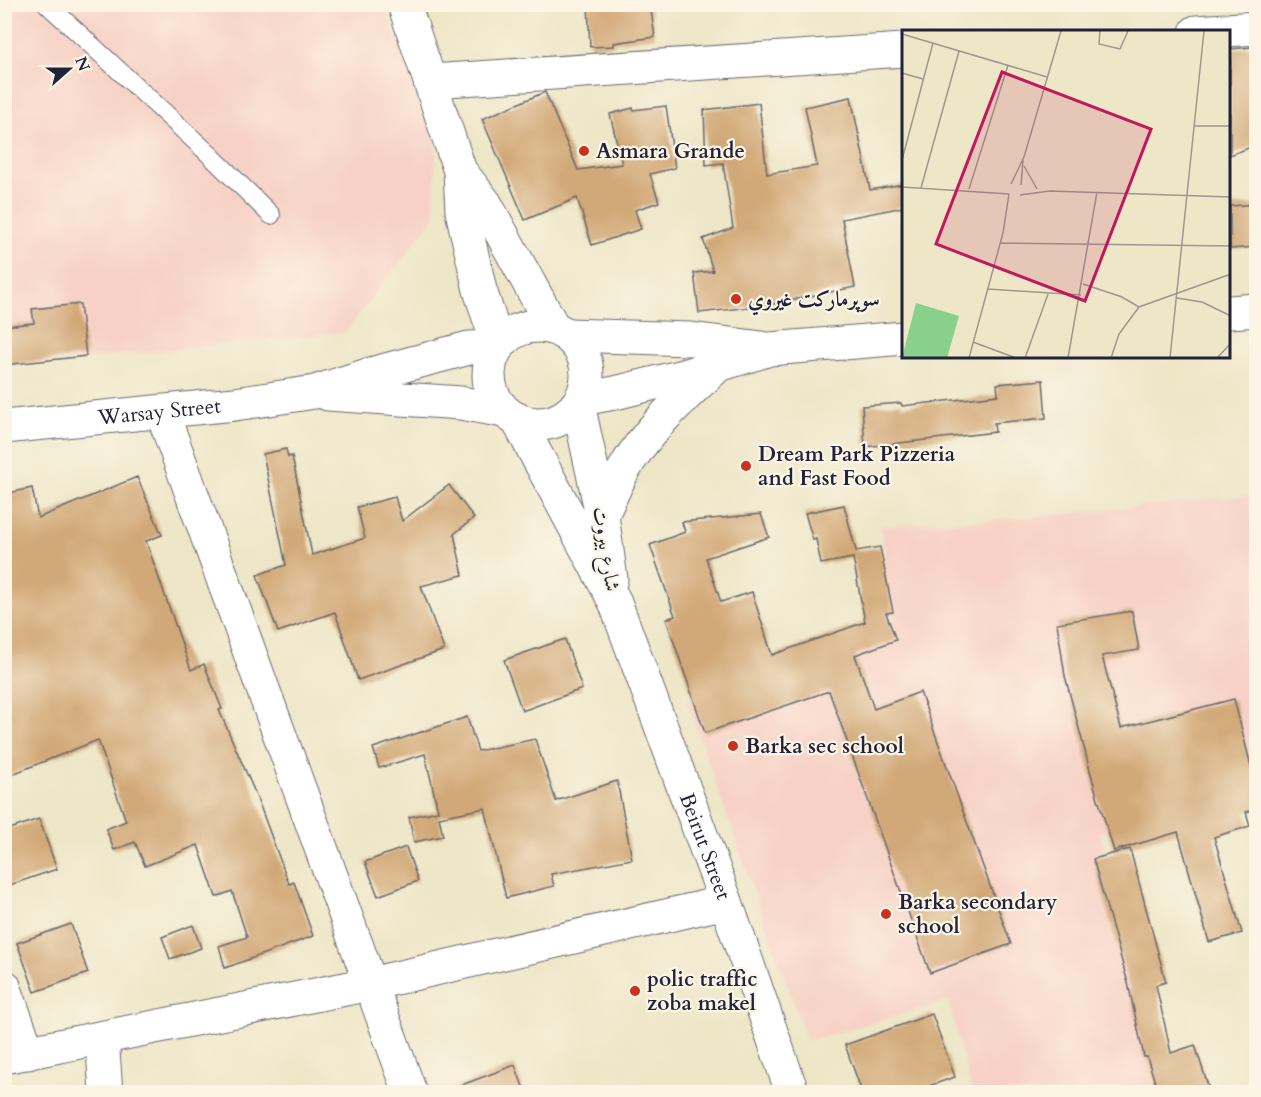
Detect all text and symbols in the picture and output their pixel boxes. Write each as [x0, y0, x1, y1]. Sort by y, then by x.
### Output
inset map [902, 30, 1231, 358]
north arrow [39, 39, 99, 99]
text: N [69, 54, 95, 75]
place label: Asmara Grande [596, 137, 745, 166]
marker: Asmara Grande [577, 144, 591, 158]
place label: سوپرمارکت غيروي [748, 285, 880, 316]
marker: سوپرمارکت غيروي [729, 292, 743, 306]
street label: Warsay Street [95, 391, 222, 432]
place label: Dream Park Pizzeria and Fast Food [758, 440, 956, 493]
marker: Dream Park Pizzeria and Fast Food [739, 459, 753, 473]
street label: شارع بيروت [582, 505, 627, 594]
place label: Barka sec school [745, 732, 904, 761]
marker: Barka sec school [726, 739, 740, 753]
street label: Beirut Street [672, 789, 738, 904]
place label: Barka secondary school [898, 888, 1057, 941]
marker: Barka secondary school [879, 907, 893, 921]
place label: polic traffic zoba makel [647, 965, 757, 1018]
marker: polic traffic zoba makel [628, 984, 642, 998]

